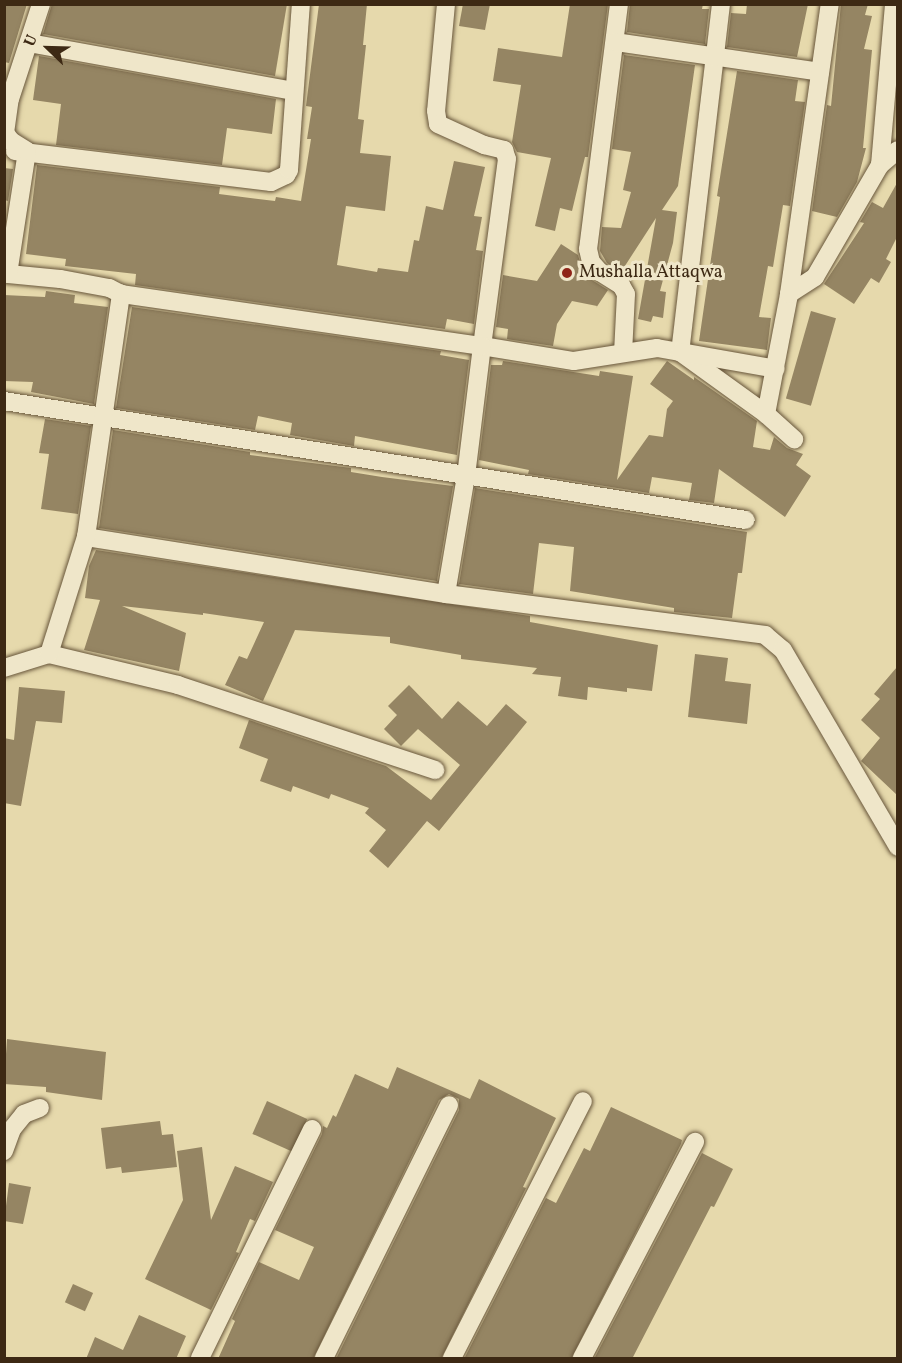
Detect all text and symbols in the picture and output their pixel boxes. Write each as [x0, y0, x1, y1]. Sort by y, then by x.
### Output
north arrow [18, 18, 78, 78]
text: U [19, 32, 44, 50]
place label: Mushalla Attaqwa [579, 262, 723, 284]
marker: Mushalla Attaqwa [560, 266, 574, 280]

